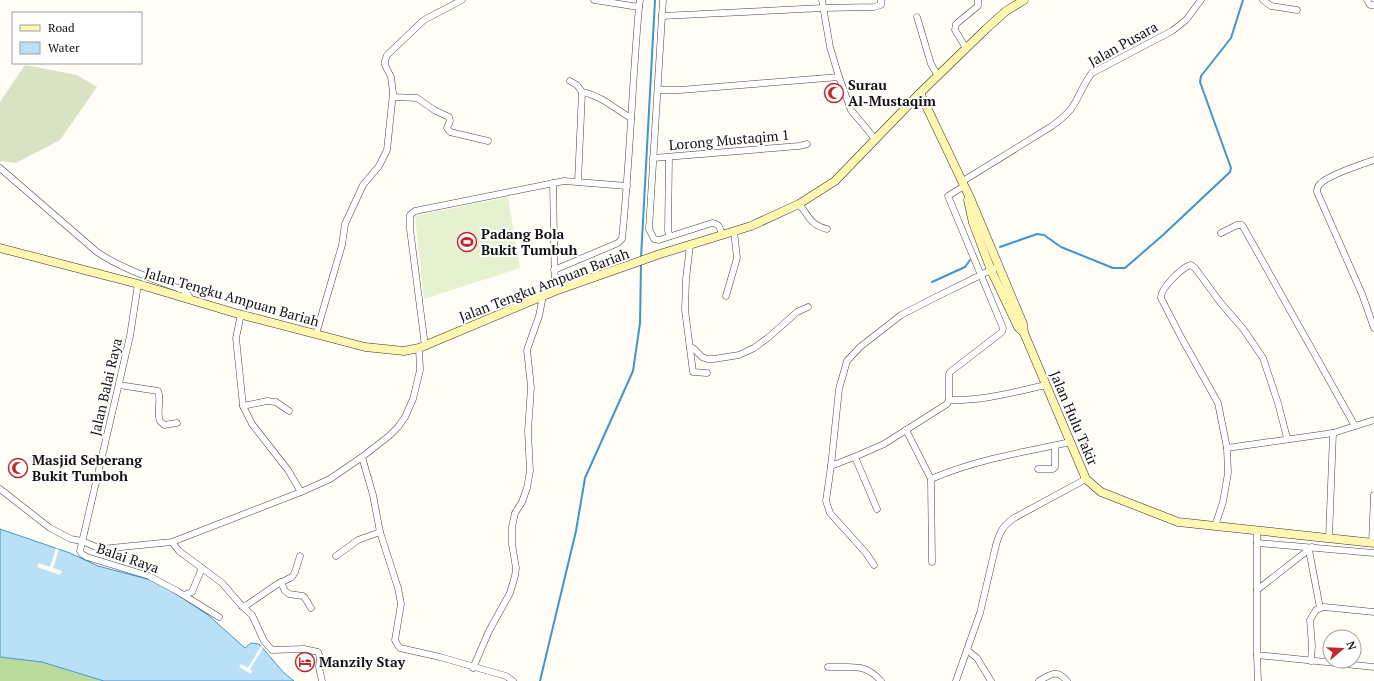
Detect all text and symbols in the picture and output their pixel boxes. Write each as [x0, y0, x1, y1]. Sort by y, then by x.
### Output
legend [12, 12, 142, 64]
street label: Jalan Pusara [1085, 17, 1161, 70]
text: Road [48, 20, 75, 35]
text: Water [48, 40, 80, 55]
place label: Surau Al-Mustaqim [848, 75, 936, 110]
mosque icon: Surau Al-Mustaqim [823, 82, 845, 104]
street label: Lorong Mustaqim 1 [668, 125, 790, 154]
place label: Padang Bola Bukit Tumbuh [481, 224, 577, 259]
sports icon: Padang Bola Bukit Tumbuh [456, 231, 478, 253]
street label: Jalan Tengku Ampuan Bariah [456, 243, 632, 326]
street label: Jalan Tengku Ampuan Bariah [143, 262, 322, 331]
street label: Jalan Balai Raya [85, 336, 126, 438]
street label: Jalan Hulu Takir [1046, 368, 1103, 469]
place label: Masjid Seberang Bukit Tumboh [32, 450, 143, 485]
mosque icon: Masjid Seberang Bukit Tumboh [7, 457, 29, 479]
street label: Balai Raya [94, 538, 162, 577]
north arrow [1322, 629, 1362, 669]
text: N [1343, 640, 1360, 653]
hotel icon: Manzily Stay [294, 651, 316, 673]
place label: Manzily Stay [319, 652, 406, 671]

